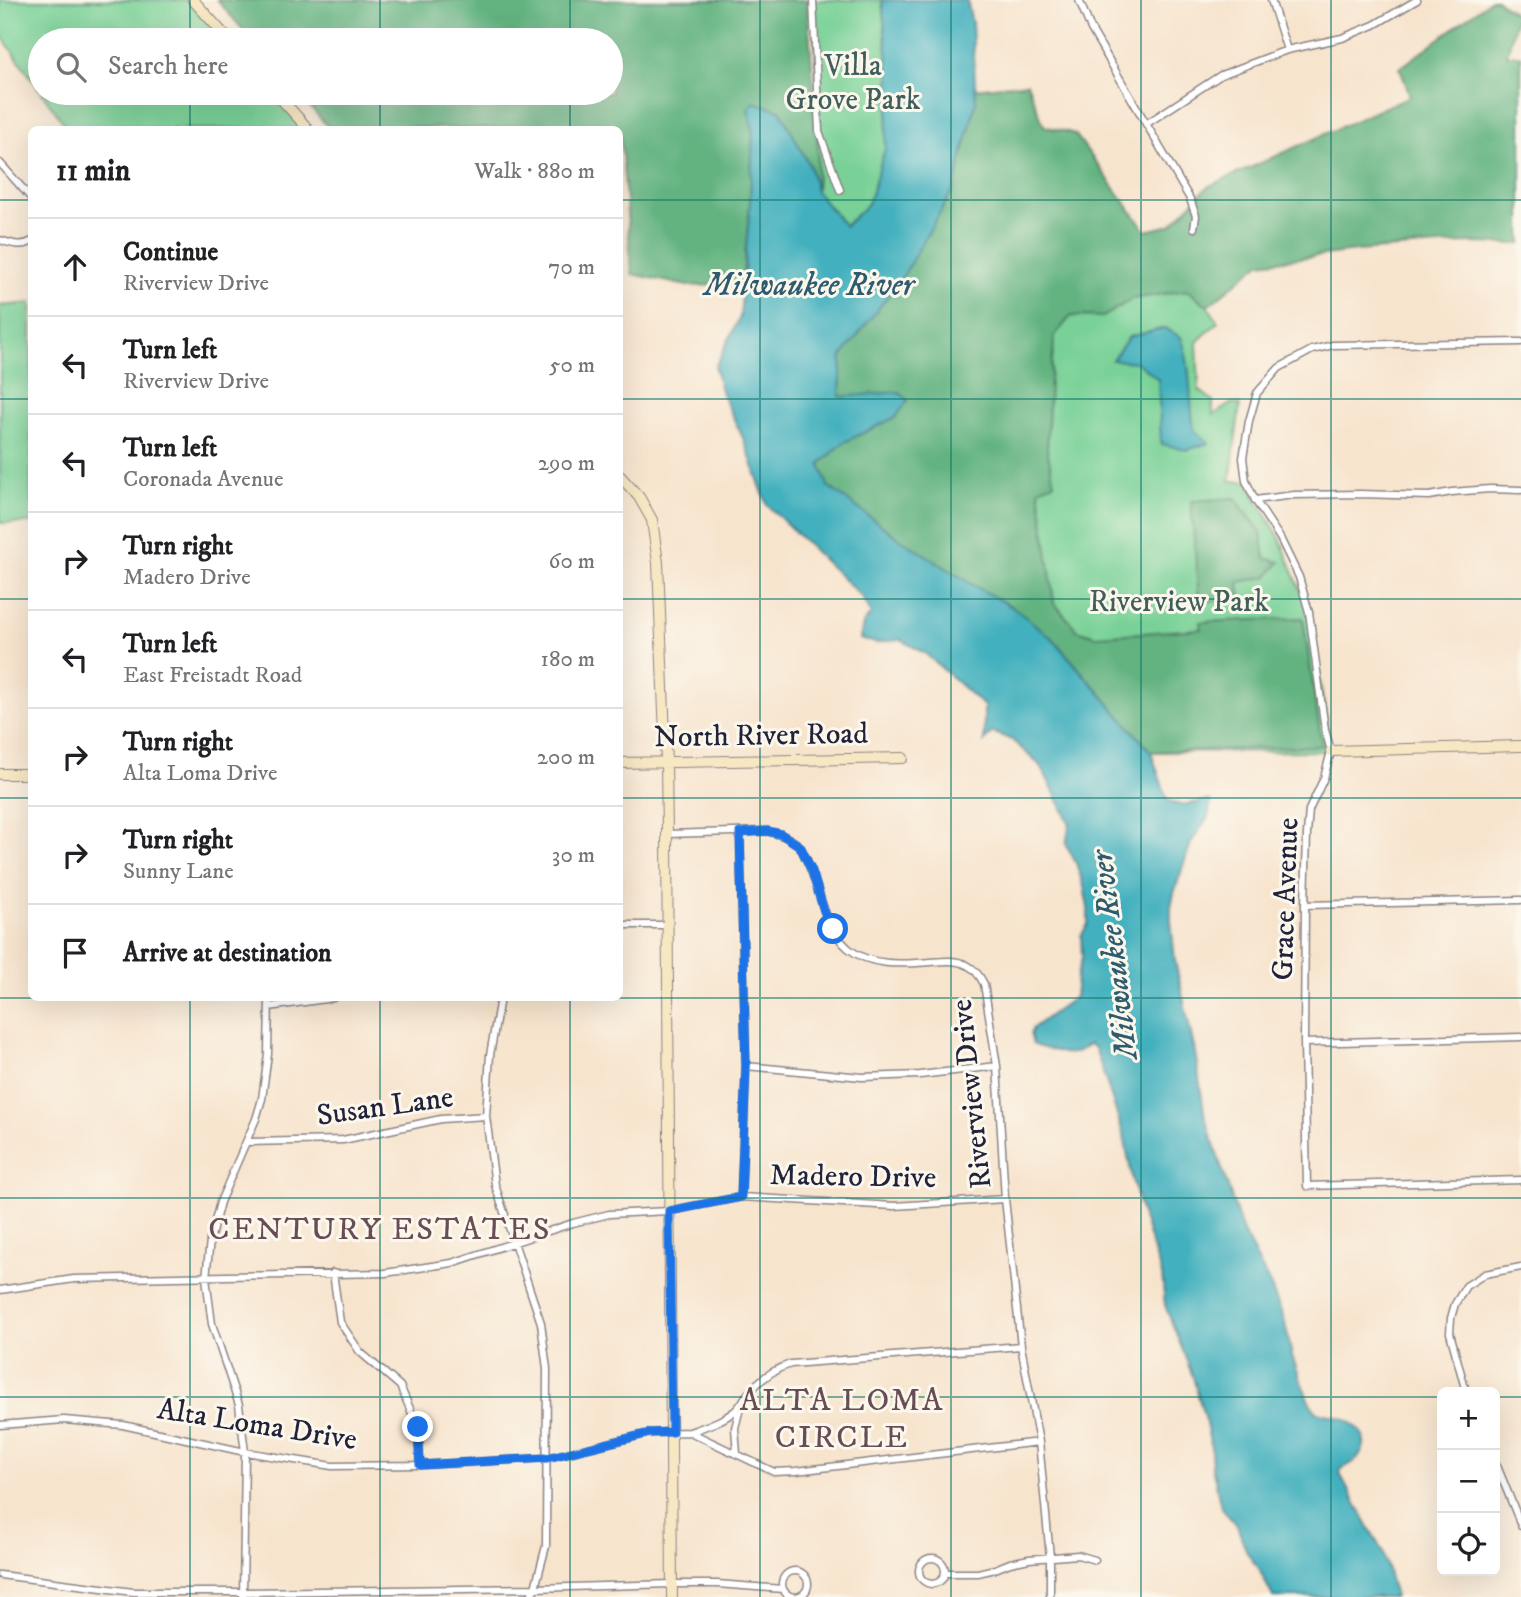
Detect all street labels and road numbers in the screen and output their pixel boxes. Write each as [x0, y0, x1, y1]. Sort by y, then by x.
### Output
street label: North River Road [653, 716, 869, 756]
street label: Grace Avenue [1265, 817, 1307, 981]
street label: Riverview Drive [944, 997, 1000, 1191]
street label: Susan Lane [314, 1079, 456, 1135]
street label: Madero Drive [769, 1157, 937, 1197]
street label: Alta Loma Drive [155, 1391, 359, 1459]

